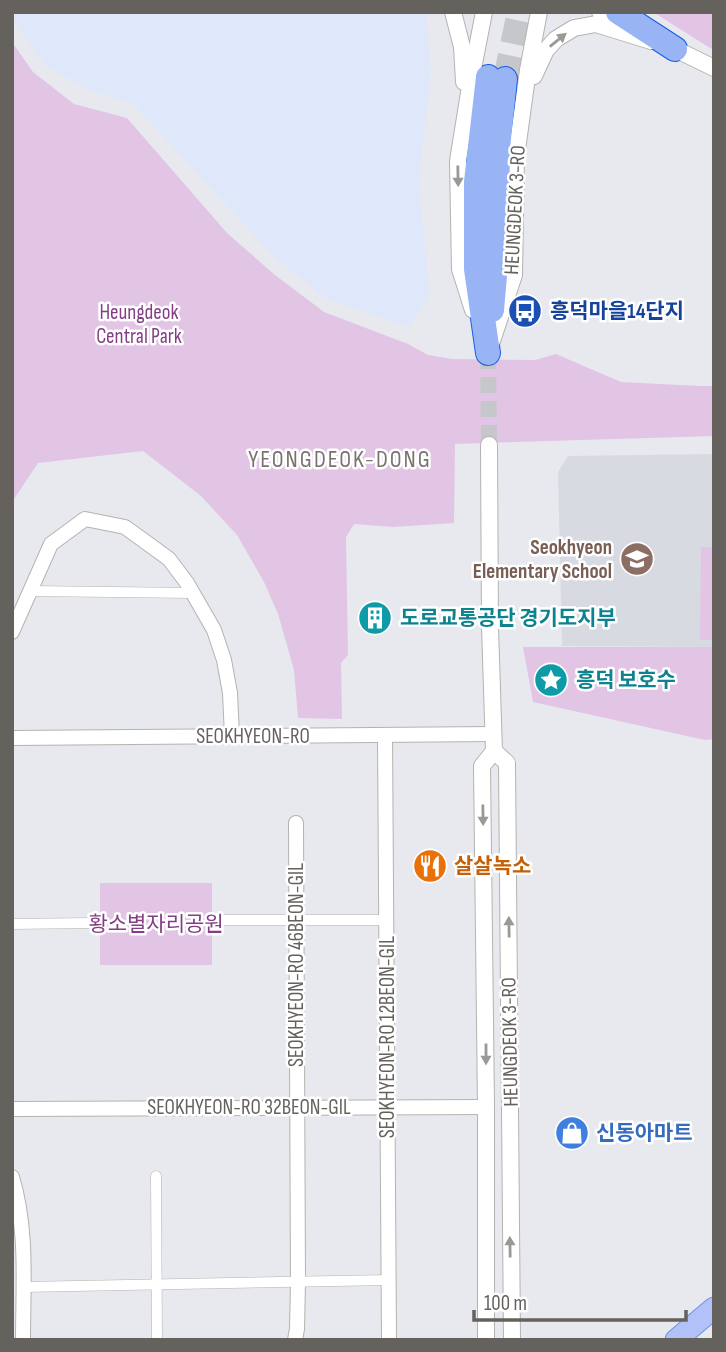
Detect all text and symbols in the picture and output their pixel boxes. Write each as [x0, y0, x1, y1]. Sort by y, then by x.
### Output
one-way arrow [549, 33, 566, 48]
street label: HEUNGDEOK 3-RO [499, 145, 531, 275]
one-way arrow [452, 165, 464, 187]
bus stop icon: 흥덕마을14단지 [506, 292, 544, 330]
place label: 흥덕마을14단지 [550, 299, 684, 324]
park label: Heungdeok Central Park [96, 300, 182, 349]
district label: YEONGDEOK-DONG [248, 445, 432, 474]
place label: Seokhyeon Elementary School [473, 535, 612, 584]
school or university icon: Seokhyeon Elementary School [618, 540, 656, 578]
building icon: 도로교통공단 경기도지부 [356, 599, 394, 637]
place label: 도로교통공단 경기도지부 [400, 606, 616, 631]
place icon: 흥덕 보호수 [532, 661, 570, 699]
place label: 흥덕 보호수 [576, 668, 676, 693]
street label: SEOKHYEON-RO [196, 724, 310, 749]
one-way arrow [477, 804, 488, 826]
restaurant icon: 살살녹소 [411, 847, 449, 885]
place label: 살살녹소 [454, 854, 531, 879]
street label: SEOKHYEON-RO 46BEON-GIL [284, 863, 309, 1067]
park label: 황소별자리공원 [88, 912, 224, 937]
one-way arrow [503, 916, 515, 938]
street label: SEOKHYEON-RO 12BEON-GIL [375, 936, 400, 1138]
street label: HEUNGDEOK 3-RO [496, 977, 524, 1107]
one-way arrow [480, 1043, 492, 1065]
street label: SEOKHYEON-RO 32BEON-GIL [147, 1095, 351, 1120]
shop icon: 신동아마트 [553, 1114, 591, 1152]
place label: 신동아마트 [596, 1121, 693, 1146]
one-way arrow [505, 1236, 516, 1258]
scale bar [474, 1278, 686, 1322]
text: 100 m [484, 1291, 527, 1316]

